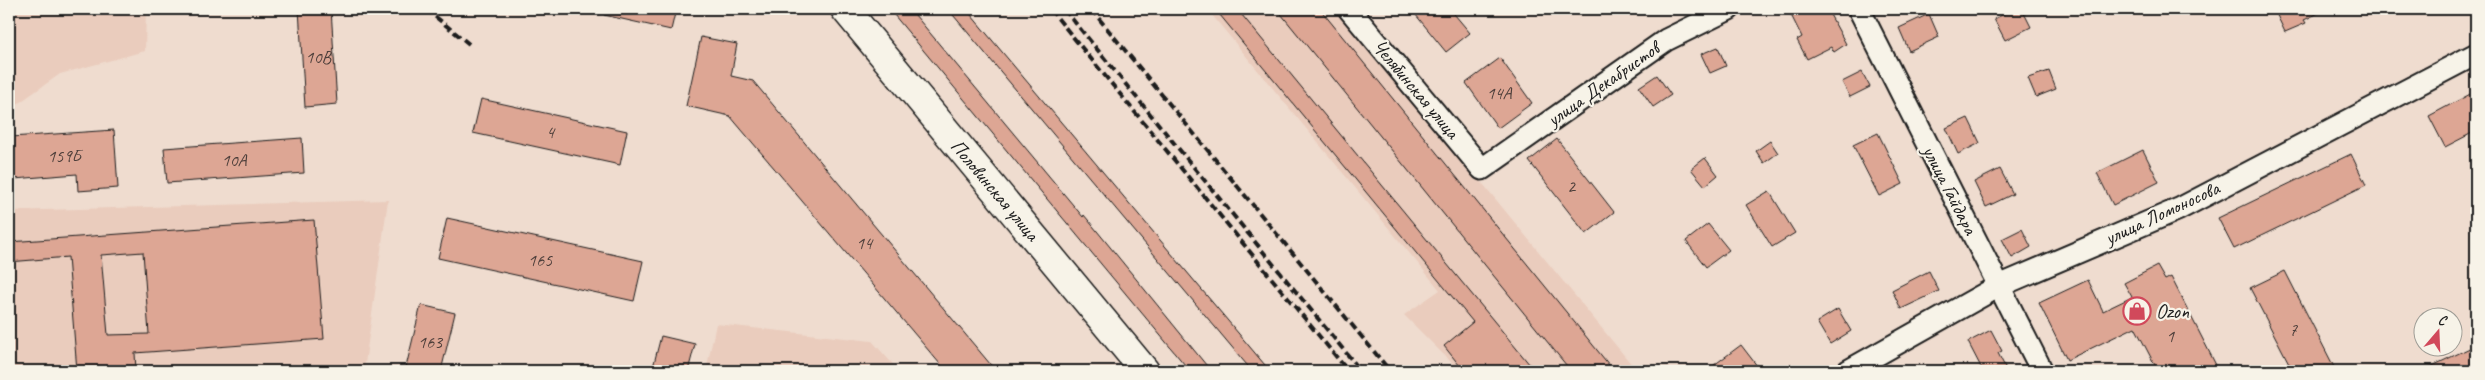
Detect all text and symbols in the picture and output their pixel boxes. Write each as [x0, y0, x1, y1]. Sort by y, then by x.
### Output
street label: Челябинская улица [1367, 34, 1466, 145]
street label: улица Декабристов [1541, 34, 1667, 132]
house number: 10В [305, 46, 332, 68]
house number: 14А [1486, 82, 1513, 104]
house number: 4 [546, 121, 556, 143]
street label: Половинская улица [945, 134, 1046, 247]
street label: улица Гайдара [1917, 141, 1984, 240]
house number: 159Б [47, 145, 84, 167]
house number: 10А [221, 149, 248, 171]
house number: 2 [1567, 175, 1577, 197]
street label: улица Ломоносова [2100, 175, 2225, 251]
house number: 14 [856, 232, 874, 254]
house number: 165 [528, 249, 553, 271]
shop icon: Ozon [2122, 296, 2152, 326]
place label: Ozon [2156, 299, 2190, 324]
north arrow [2412, 308, 2462, 358]
text: С [2436, 311, 2450, 330]
house number: 7 [2289, 319, 2298, 341]
house number: 1 [2166, 325, 2175, 347]
house number: 163 [418, 331, 444, 353]

